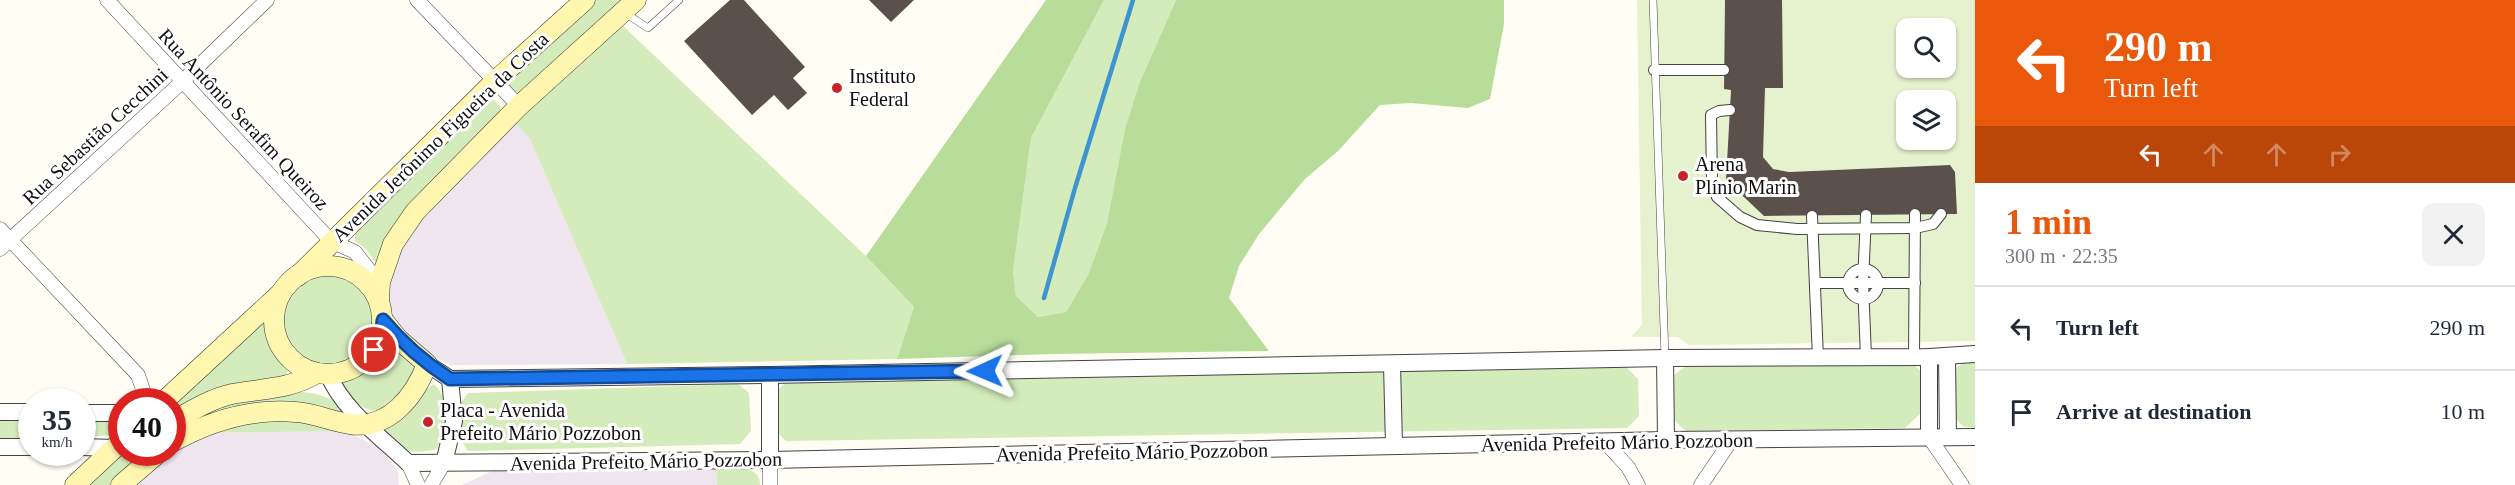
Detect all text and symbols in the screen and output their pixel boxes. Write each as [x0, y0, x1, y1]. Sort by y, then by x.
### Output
map controls [1896, 18, 1956, 150]
button: search [1896, 18, 1956, 78]
street label: Rua Antônio Serafim Queiroz [154, 24, 334, 214]
icon: left [2005, 24, 2083, 102]
text: 290 m [2104, 24, 2213, 70]
street label: Avenida Jerônimo Figueira da Costa [327, 28, 553, 247]
street label: Rua Sebastião Cecchini [18, 63, 172, 209]
place label: Instituto Federal [849, 65, 916, 110]
text: Turn left [2104, 73, 2198, 103]
marker: Instituto Federal [830, 81, 844, 95]
button: layers [1896, 90, 1956, 150]
icon: left [2134, 138, 2167, 171]
icon: ahead [2197, 138, 2230, 171]
icon: ahead [2260, 138, 2293, 171]
icon: right [2323, 138, 2356, 171]
place label: Arena Plínio Marin [1695, 153, 1797, 198]
marker: Arena Plínio Marin [1676, 169, 1690, 183]
text: 1 min [2005, 202, 2092, 242]
button: close [2422, 203, 2485, 266]
text: 300 m · 22:35 [2005, 245, 2118, 267]
icon: left [2005, 312, 2038, 345]
text: Turn left [2056, 315, 2139, 340]
text: 290 m [2429, 315, 2485, 340]
pin [348, 324, 399, 375]
icon: arrive [357, 333, 390, 366]
position arrow [953, 339, 1017, 403]
speed limit sign: 40 [108, 388, 186, 466]
icon: arrive [2005, 396, 2038, 429]
place label: Placa - Avenida Prefeito Mário Pozzobon [440, 399, 641, 444]
text: Arrive at destination [2056, 399, 2252, 424]
text: 10 m [2440, 399, 2485, 424]
text: 35 [42, 403, 72, 436]
marker: Placa - Avenida Prefeito Mário Pozzobon [421, 415, 435, 429]
street label: Avenida Prefeito Mário Pozzobon [1481, 429, 1753, 455]
text: km/h [42, 434, 72, 450]
street label: Avenida Prefeito Mário Pozzobon [996, 439, 1268, 465]
street label: Avenida Prefeito Mário Pozzobon [510, 448, 782, 474]

